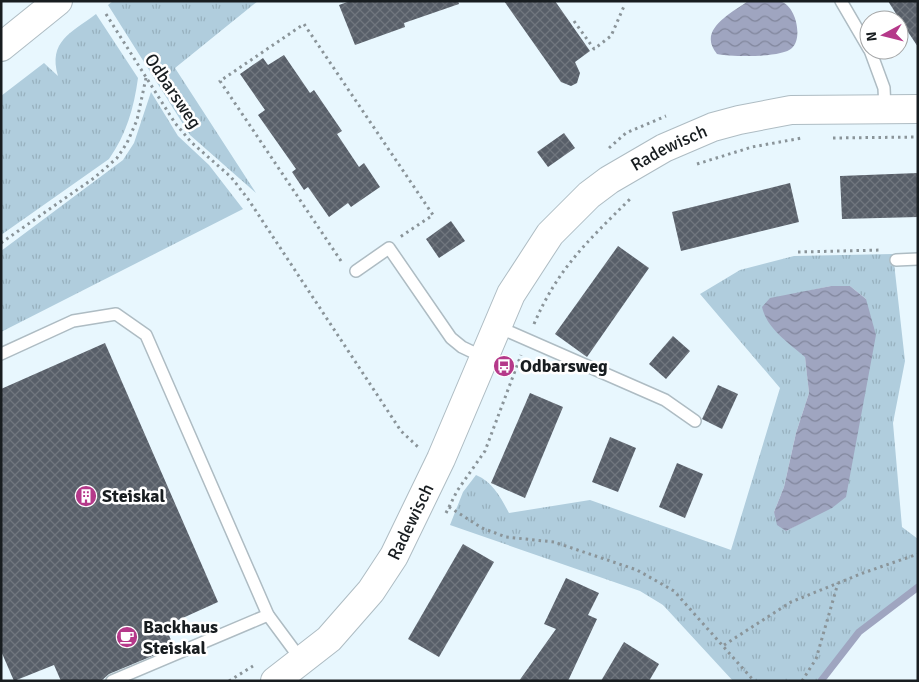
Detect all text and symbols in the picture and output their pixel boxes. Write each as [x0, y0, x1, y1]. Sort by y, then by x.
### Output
north arrow [859, 10, 909, 60]
text: N [863, 31, 881, 42]
street label: Odbarsweg [140, 49, 206, 133]
street label: Radewisch [627, 120, 710, 176]
bus stop icon: Odbarsweg [492, 354, 516, 378]
place label: Odbarsweg [520, 355, 608, 377]
street label: Radewisch [383, 480, 438, 564]
building icon: Steiskal [74, 484, 98, 508]
place label: Steiskal [102, 485, 166, 507]
place label: Backhaus Steiskal [143, 616, 218, 659]
cafe icon: Backhaus Steiskal [115, 625, 139, 649]

